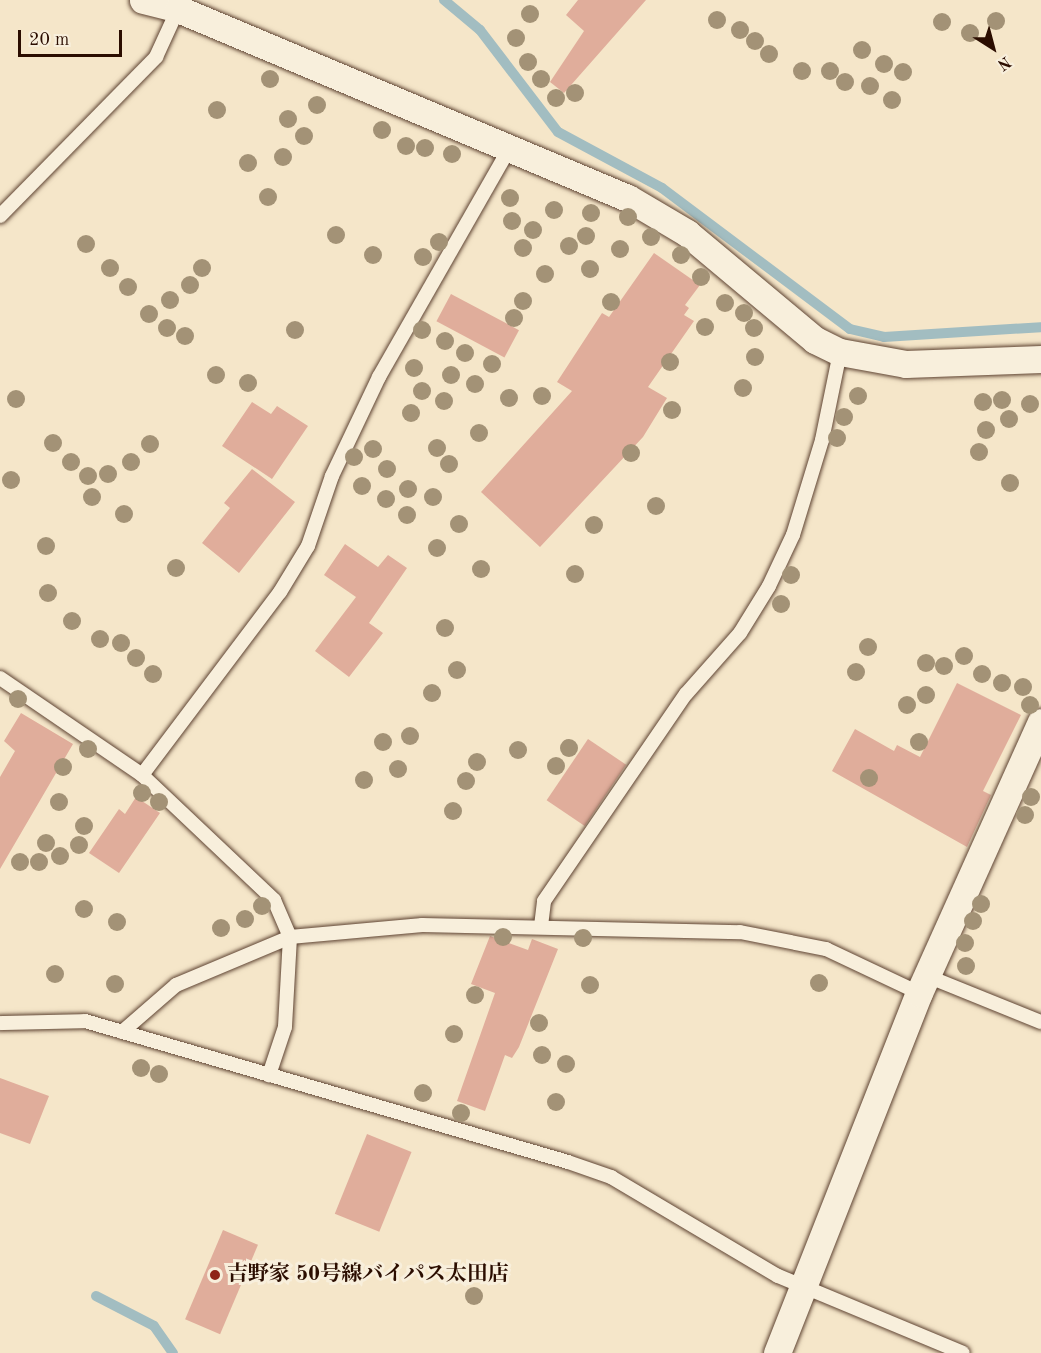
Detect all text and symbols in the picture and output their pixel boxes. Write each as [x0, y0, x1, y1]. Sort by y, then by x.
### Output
scale bar [21, 18, 124, 56]
north arrow [963, 18, 1023, 78]
text: 20 m [29, 31, 69, 49]
text: N [994, 52, 1013, 73]
place label: 吉野家 50号線バイパス太田店 [227, 1262, 509, 1288]
marker: 吉野家 50号線バイパス太田店 [208, 1268, 222, 1282]

